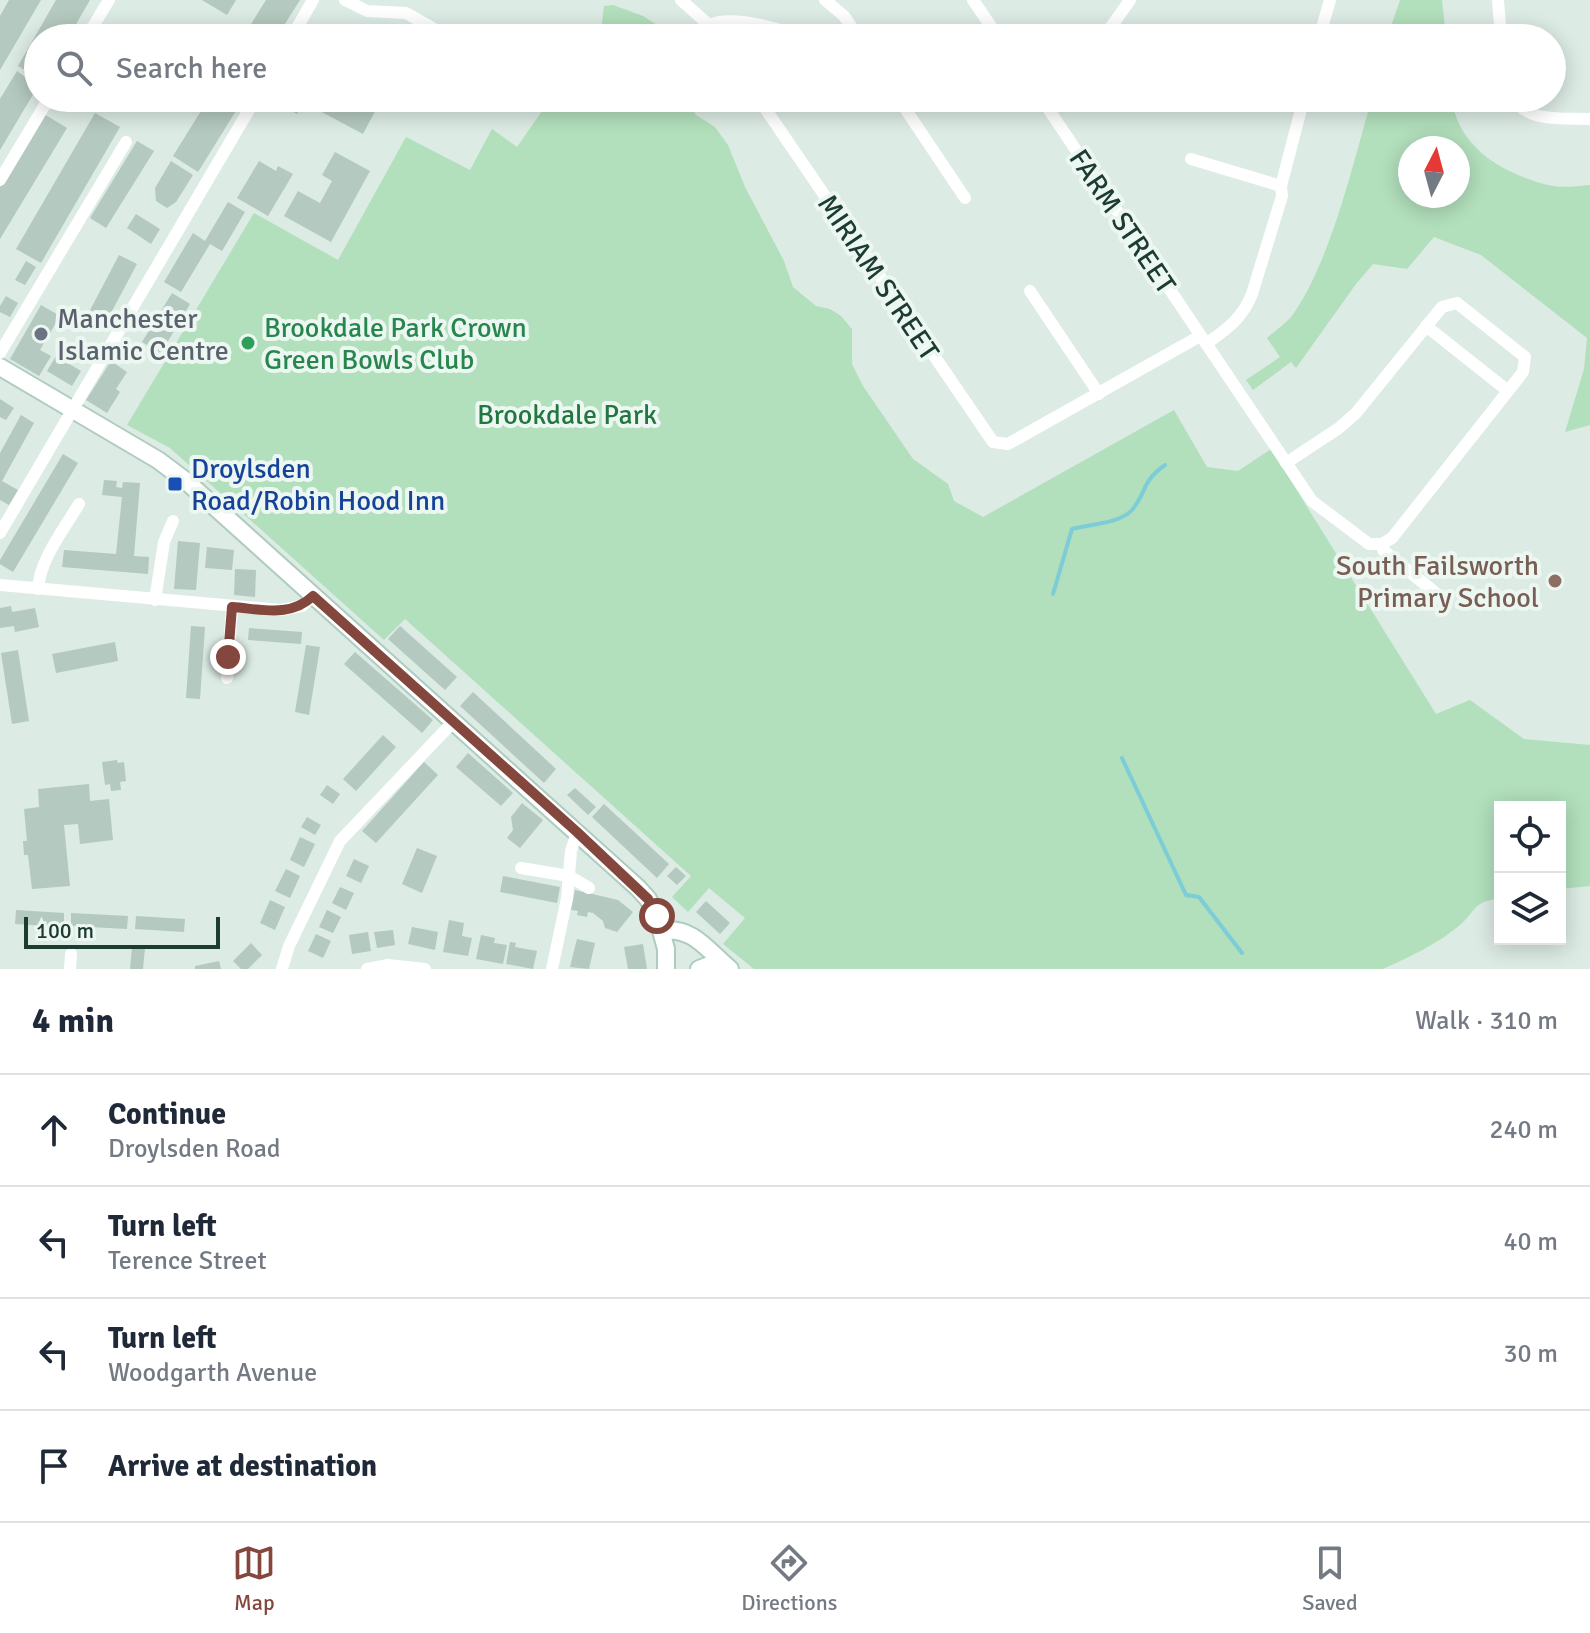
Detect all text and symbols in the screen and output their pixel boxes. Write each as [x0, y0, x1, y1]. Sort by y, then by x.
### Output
search box [24, 24, 1566, 112]
icon: search [52, 46, 96, 90]
text: Search here [116, 50, 267, 87]
north arrow [1398, 136, 1470, 208]
street label: FARM STREET [1062, 143, 1183, 300]
street label: MIRIAM STREET [810, 188, 946, 367]
place label: Manchester Islamic Centre [57, 302, 229, 368]
place label: Brookdale Park Crown Green Bowls Club [264, 311, 527, 377]
marker: Manchester Islamic Centre [32, 325, 50, 343]
marker: Brookdale Park Crown Green Bowls Club [239, 334, 257, 352]
park label: Brookdale Park [477, 398, 657, 432]
place label: Droylsden Road/Robin Hood Inn [191, 452, 445, 518]
marker: Droylsden Road/Robin Hood Inn [166, 475, 184, 493]
place label: South Failsworth Primary School [1336, 549, 1539, 615]
marker: South Failsworth Primary School [1546, 572, 1564, 590]
route end [210, 639, 246, 675]
map controls [1494, 801, 1566, 945]
button: locate [1494, 801, 1566, 873]
button: layers [1494, 873, 1566, 945]
route start [639, 898, 675, 934]
scale bar [24, 913, 220, 949]
text: 100 m [36, 917, 94, 944]
text: 4 min [32, 1000, 114, 1042]
text: Walk · 310 m [1415, 1005, 1558, 1037]
text: Continue [108, 1096, 226, 1133]
icon: ahead [32, 1108, 76, 1152]
text: 240 m [1489, 1114, 1558, 1146]
text: Droylsden Road [108, 1133, 281, 1165]
text: Turn left [108, 1208, 217, 1245]
icon: left [32, 1220, 76, 1264]
text: 40 m [1503, 1226, 1558, 1258]
text: Terence Street [108, 1245, 267, 1277]
text: Turn left [108, 1320, 217, 1357]
icon: left [32, 1332, 76, 1376]
text: 30 m [1503, 1338, 1558, 1370]
text: Woodgarth Avenue [108, 1357, 317, 1389]
icon: arrive [32, 1444, 76, 1488]
text: Arrive at destination [108, 1448, 377, 1485]
tab: Map [232, 1541, 276, 1616]
tab: Directions [741, 1541, 837, 1616]
tab: Saved [1302, 1541, 1358, 1616]

